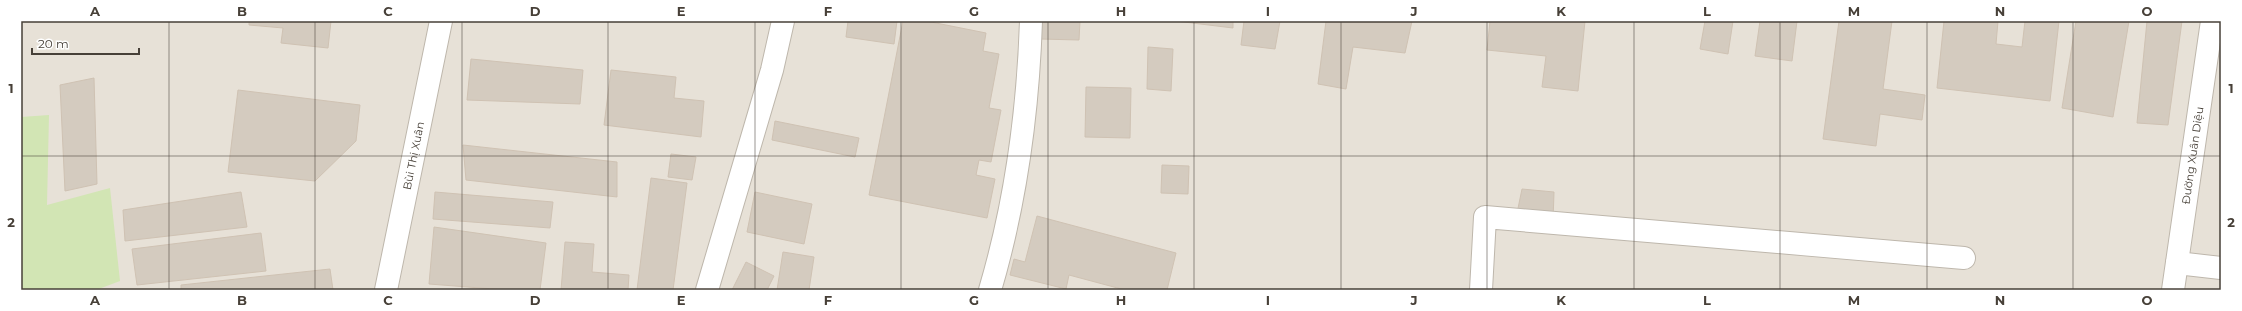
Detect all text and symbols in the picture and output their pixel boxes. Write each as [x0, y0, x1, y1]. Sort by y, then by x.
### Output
text: A [89, 3, 101, 19]
text: B [237, 3, 247, 19]
text: C [383, 3, 393, 19]
text: D [530, 3, 541, 19]
text: E [677, 3, 686, 19]
text: F [824, 3, 832, 19]
text: G [969, 3, 979, 19]
text: H [1116, 3, 1126, 19]
text: I [1266, 3, 1270, 19]
text: J [1409, 3, 1418, 19]
text: K [1556, 3, 1566, 19]
text: L [1703, 3, 1711, 19]
text: M [1848, 3, 1860, 19]
text: N [1995, 3, 2005, 19]
text: O [2142, 3, 2153, 19]
scale bar [32, 30, 139, 56]
text: 20 m [38, 36, 69, 51]
text: 1 [8, 80, 14, 96]
text: 1 [2228, 80, 2234, 96]
street label: Đường Xuân Diệu [2179, 106, 2207, 205]
street label: Bùi Thị Xuân [400, 120, 427, 191]
text: 2 [7, 214, 15, 230]
text: 2 [2227, 214, 2235, 230]
text: A [89, 292, 101, 308]
text: B [237, 292, 247, 308]
text: C [383, 292, 393, 308]
text: D [530, 292, 541, 308]
text: E [677, 292, 686, 308]
text: F [824, 292, 832, 308]
text: G [969, 292, 979, 308]
text: H [1116, 292, 1126, 308]
text: I [1266, 292, 1270, 308]
text: J [1409, 292, 1418, 308]
text: K [1556, 292, 1566, 308]
text: L [1703, 292, 1711, 308]
text: M [1848, 292, 1860, 308]
text: N [1995, 292, 2005, 308]
text: O [2142, 292, 2153, 308]

